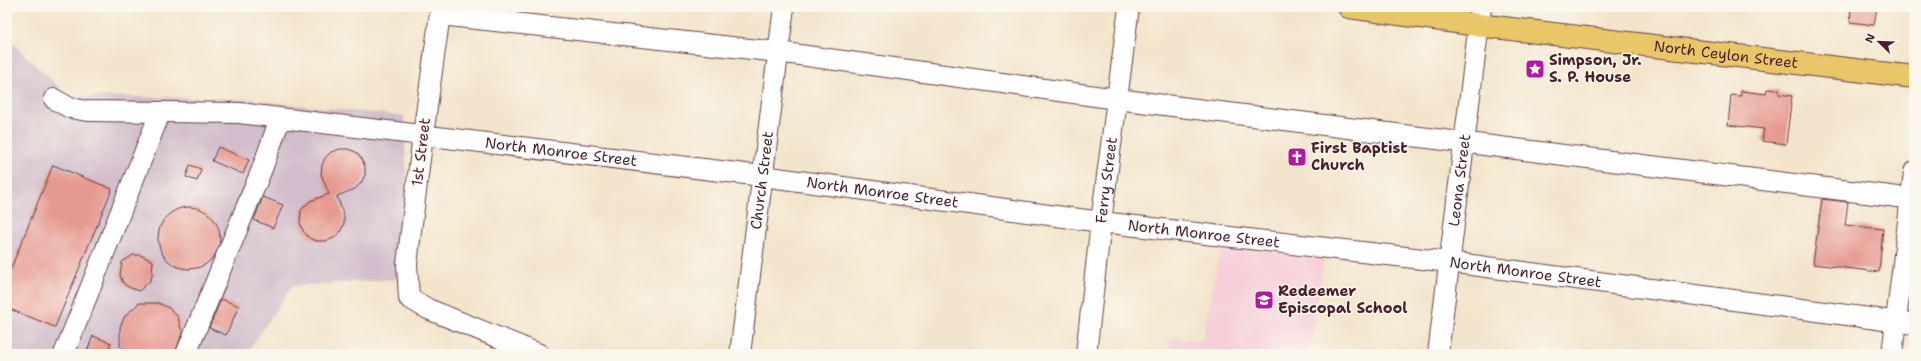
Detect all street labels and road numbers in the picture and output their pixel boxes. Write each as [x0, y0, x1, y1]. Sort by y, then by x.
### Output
street label: North Ceylon Street [1653, 36, 1799, 73]
street label: 1st Street [407, 117, 435, 187]
street label: Church Street [746, 130, 778, 231]
street label: North Monroe Street [484, 133, 638, 171]
street label: Leona Street [1444, 133, 1475, 228]
street label: Ferry Street [1091, 136, 1122, 225]
street label: North Monroe Street [805, 172, 960, 213]
street label: North Monroe Street [1127, 215, 1281, 252]
street label: North Monroe Street [1448, 252, 1603, 292]

